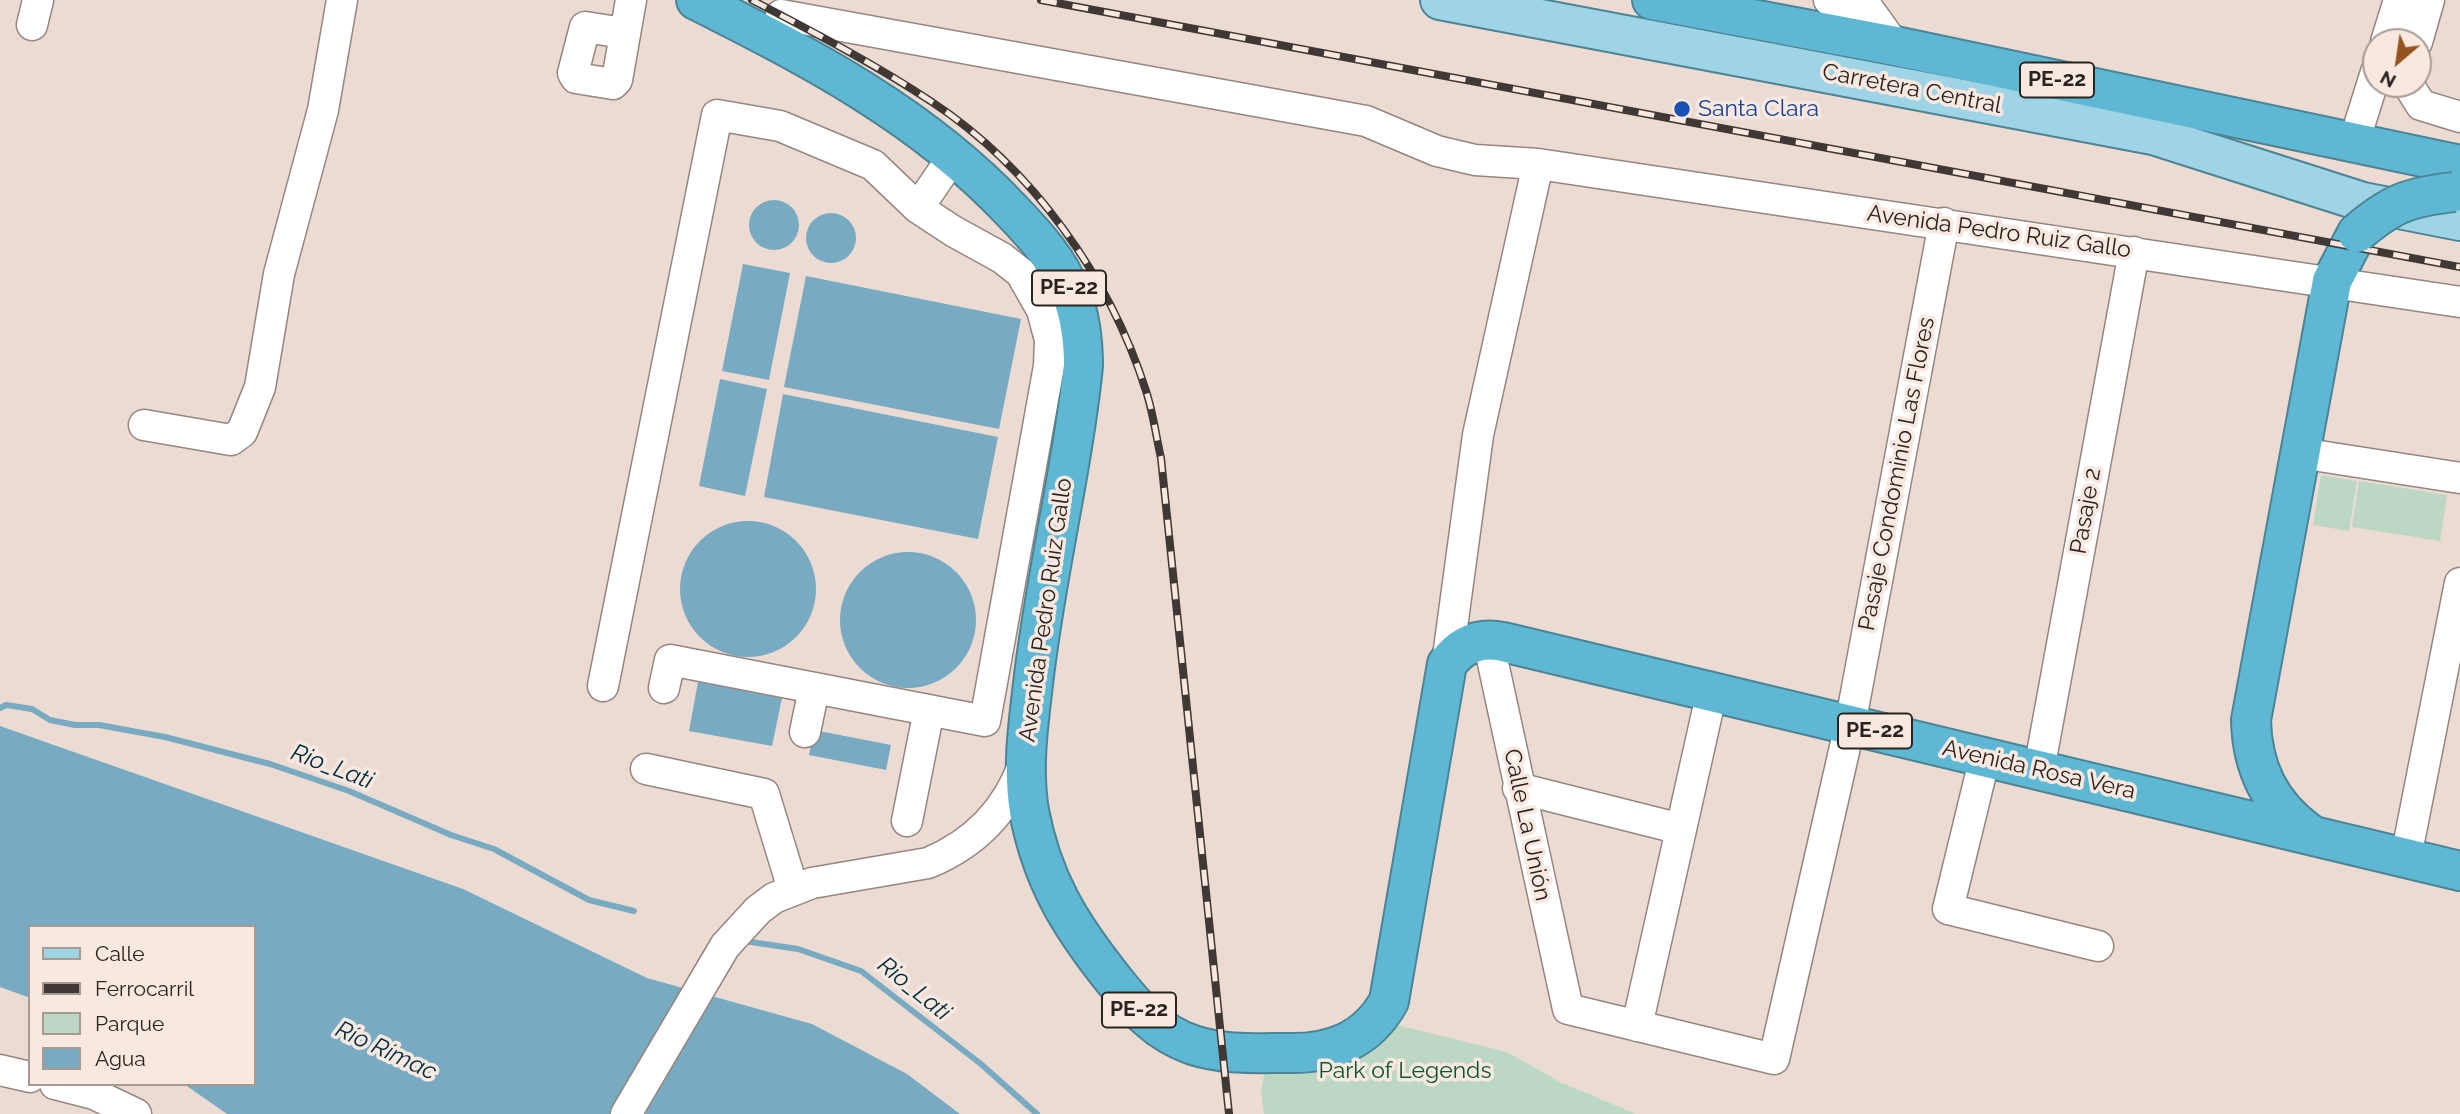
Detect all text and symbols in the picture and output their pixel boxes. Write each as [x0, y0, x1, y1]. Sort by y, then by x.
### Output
north arrow [2362, 28, 2432, 98]
street label: Carretera Central [1820, 58, 2004, 120]
road number: PE-22 [2020, 62, 2094, 98]
text: N [2376, 66, 2399, 93]
place label: Santa Clara [1698, 95, 1819, 123]
marker: Santa Clara [1672, 99, 1692, 119]
street label: Avenida Pedro Ruiz Gallo [1865, 200, 2133, 264]
road number: PE-22 [1032, 270, 1106, 306]
street label: Pasaje Condominio Las Flores [1853, 315, 1941, 633]
street label: Pasaje 2 [2065, 466, 2107, 556]
street label: Avenida Pedro Ruiz Gallo [1014, 476, 1078, 744]
road number: PE-22 [1838, 714, 1912, 748]
street label: Avenida Rosa Vera [1940, 734, 2138, 806]
water label: Rio_Lati [287, 738, 377, 796]
street label: Calle La Unión [1497, 746, 1557, 904]
legend [28, 925, 256, 1086]
text: Calle [95, 941, 145, 966]
water label: Rio_Lati [872, 951, 956, 1027]
text: Ferrocarril [95, 976, 194, 1001]
road number: PE-22 [1102, 992, 1176, 1028]
text: Parque [95, 1011, 164, 1036]
water label: Río Rímac [331, 1015, 441, 1087]
text: Agua [95, 1046, 146, 1071]
park label: Park of Legends [1319, 1057, 1491, 1085]

